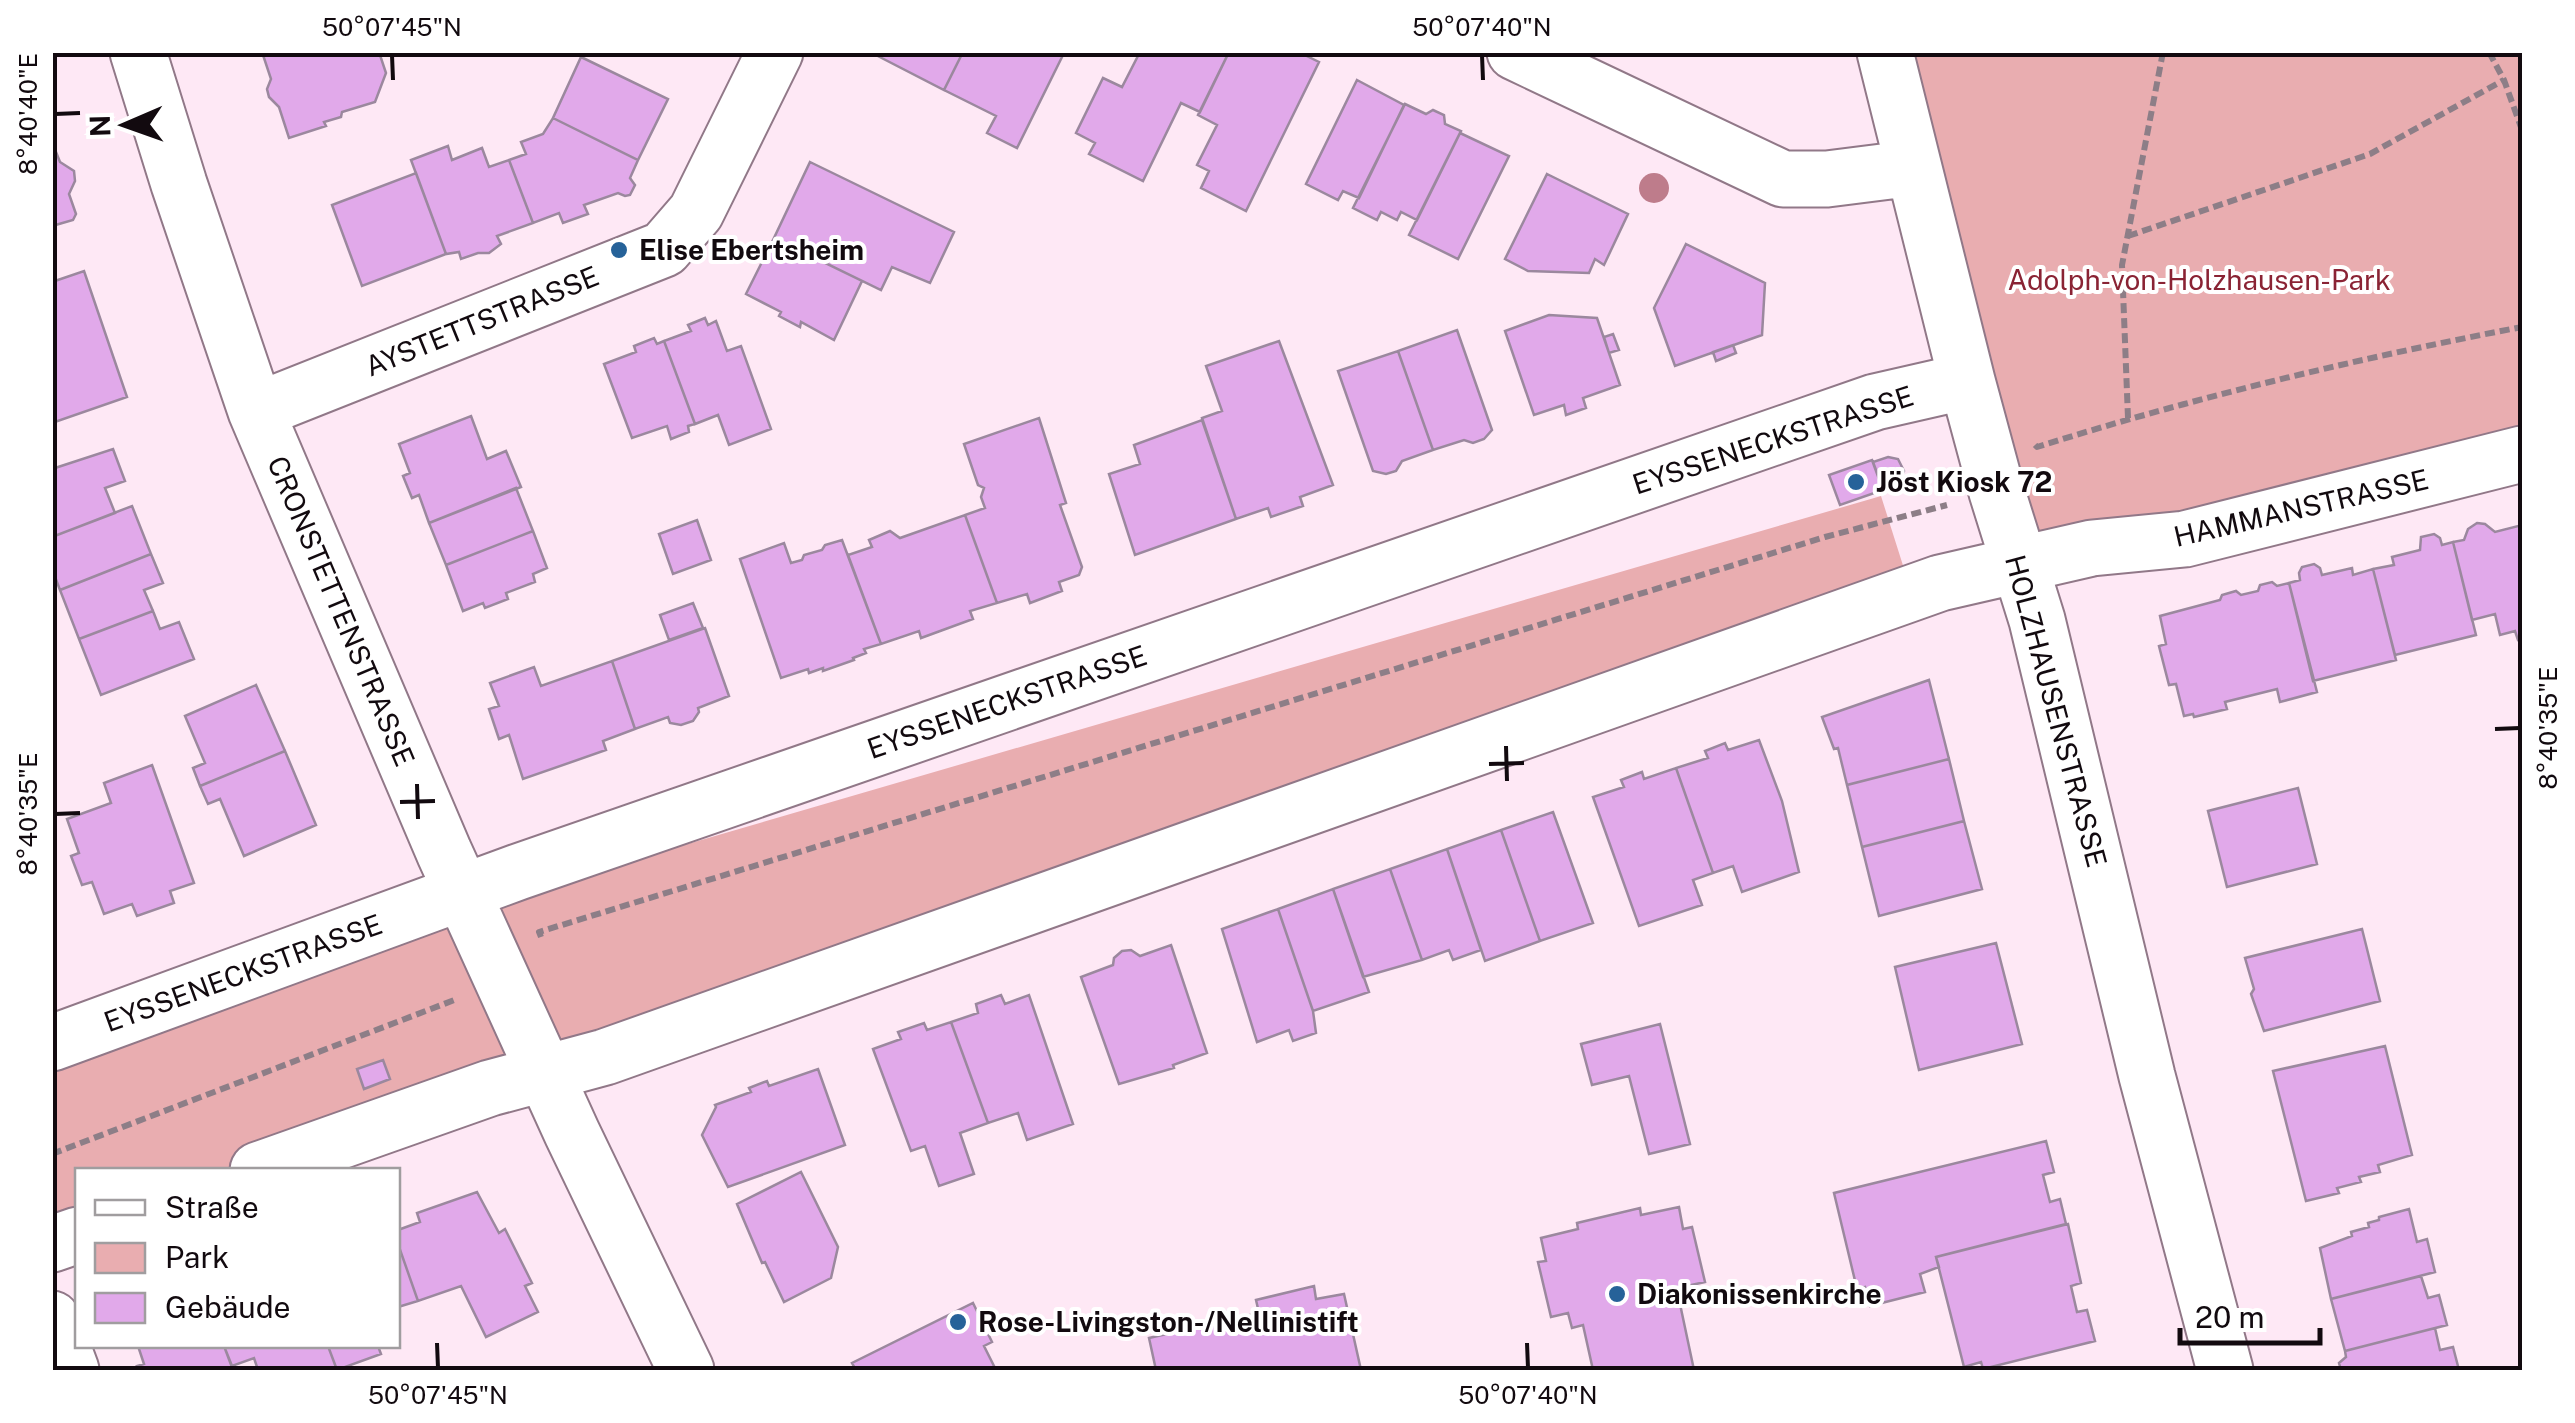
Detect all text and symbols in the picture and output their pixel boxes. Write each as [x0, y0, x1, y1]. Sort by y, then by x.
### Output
text: 50°07'45"N [322, 12, 462, 42]
text: 50°07'40"N [1412, 12, 1552, 42]
text: 8°40'40"E [13, 53, 43, 175]
north arrow [75, 75, 175, 175]
text: N [83, 114, 116, 137]
place label: Elise Ebertsheim [639, 233, 864, 266]
marker: Elise Ebertsheim [608, 239, 630, 261]
street label: AYSTETTSTRASSE [360, 259, 603, 382]
park label: Adolph-von-Holzhausen-Park [2007, 263, 2391, 296]
street label: EYSSENECKSTRASSE [1628, 379, 1917, 501]
street label: CRONSTETTENSTRASSE [261, 451, 422, 771]
street label: HAMMANSTRASSE [2170, 462, 2431, 553]
place label: Jöst Kiosk 72 [1876, 465, 2052, 498]
marker: Jöst Kiosk 72 [1845, 471, 1867, 493]
street label: HOLZHAUSENSTRASSE [1999, 551, 2114, 871]
street label: EYSSENECKSTRASSE [863, 638, 1151, 765]
text: 8°40'35"E [2533, 667, 2563, 789]
text: 8°40'35"E [13, 753, 43, 875]
street label: EYSSENECKSTRASSE [99, 907, 386, 1038]
legend [75, 1168, 400, 1348]
text: Straße [165, 1189, 259, 1225]
text: Park [165, 1239, 229, 1275]
place label: Diakonissenkirche [1637, 1277, 1882, 1310]
marker: Diakonissenkirche [1606, 1283, 1628, 1305]
scale bar [2180, 1283, 2320, 1345]
text: Gebäude [165, 1289, 291, 1325]
text: 20 m [2195, 1299, 2264, 1335]
place label: Rose-Livingston-/Nellinistift [978, 1305, 1359, 1338]
marker: Rose-Livingston-/Nellinistift [947, 1311, 969, 1333]
text: 50°07'45"N [368, 1380, 508, 1410]
text: 50°07'40"N [1458, 1380, 1598, 1410]

